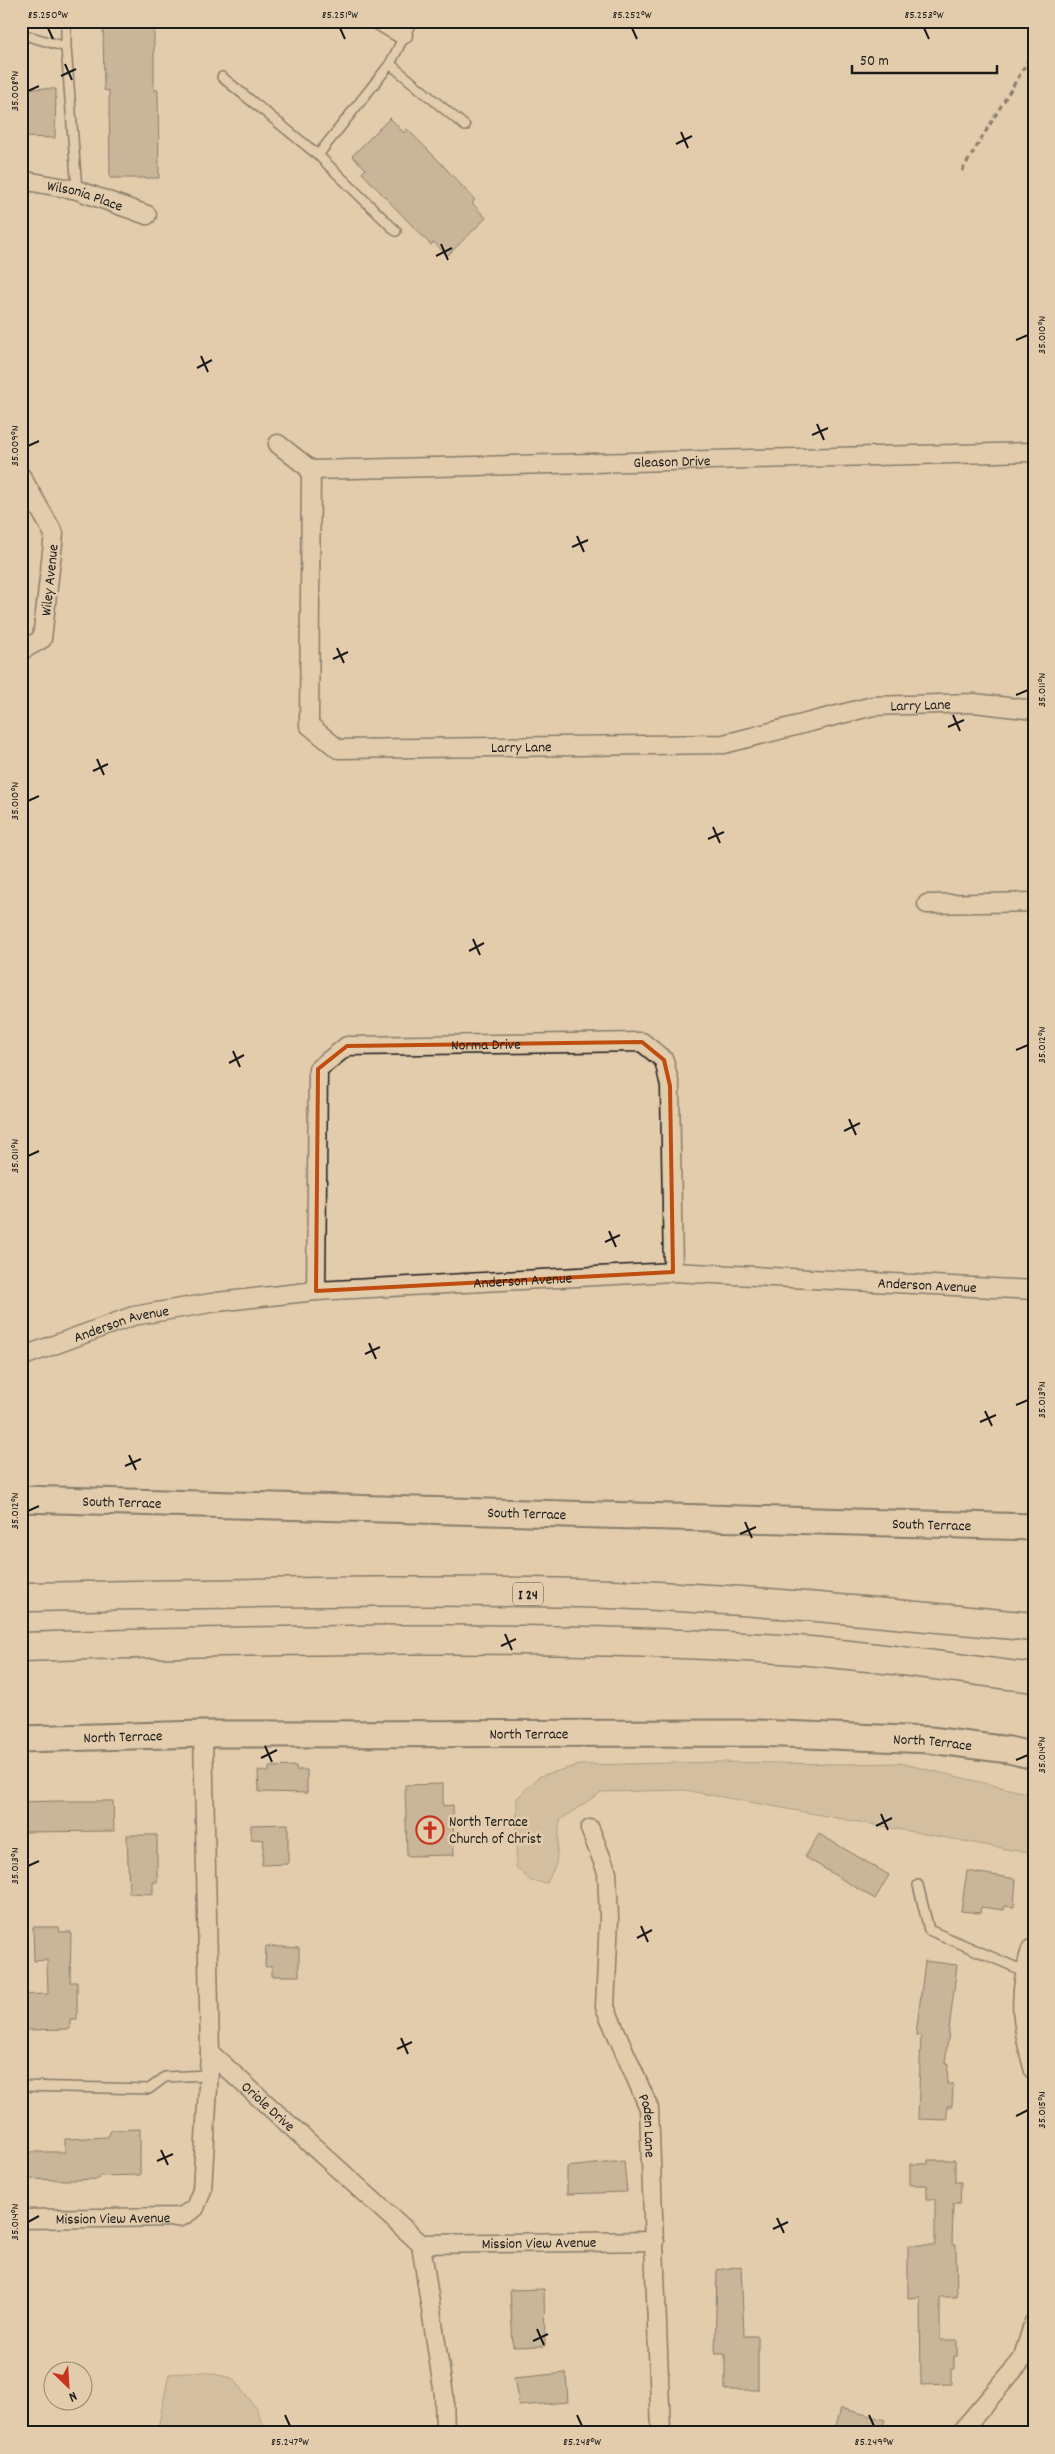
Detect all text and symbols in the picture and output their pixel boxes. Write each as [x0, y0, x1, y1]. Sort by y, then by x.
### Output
text: 85.250°W [28, 7, 68, 24]
text: 85.251°W [322, 7, 358, 24]
text: 85.252°W [612, 7, 652, 24]
text: 85.253°W [904, 7, 944, 24]
scale bar [852, 42, 998, 74]
text: 50 m [860, 51, 889, 73]
text: 35.008°N [7, 71, 24, 111]
street label: Wilsonia Place [45, 176, 126, 219]
text: 35.010°N [1034, 316, 1051, 354]
text: 35.009°N [7, 425, 24, 467]
street label: Gleason Drive [633, 451, 711, 475]
street label: Wiley Avenue [36, 543, 66, 617]
text: 35.011°N [1034, 673, 1051, 707]
street label: Larry Lane [890, 695, 952, 718]
street label: Larry Lane [491, 737, 552, 760]
text: 35.010°N [7, 782, 24, 820]
text: 35.012°N [1034, 1026, 1051, 1064]
street label: Norma Drive [451, 1035, 521, 1058]
text: 35.011°N [7, 1139, 24, 1173]
street label: Anderson Avenue [473, 1268, 573, 1296]
street label: Anderson Avenue [877, 1273, 977, 1300]
street label: Anderson Avenue [71, 1301, 171, 1350]
text: 35.013°N [1034, 1381, 1051, 1419]
text: 35.012°N [7, 1492, 24, 1530]
street label: South Terrace [82, 1492, 162, 1516]
street label: South Terrace [487, 1503, 567, 1527]
street label: South Terrace [892, 1514, 972, 1538]
road number: I 24 [513, 1582, 543, 1606]
street label: North Terrace [489, 1724, 569, 1746]
street label: North Terrace [83, 1726, 163, 1750]
street label: North Terrace [893, 1730, 973, 1758]
text: 35.014°N [1034, 1737, 1051, 1773]
place label: North Terrace Church of Christ [449, 1812, 542, 1851]
church icon: North Terrace Church of Christ [415, 1815, 445, 1845]
text: 35.013°N [7, 1847, 24, 1885]
street label: Oriole Drive [235, 2077, 299, 2138]
street label: Paden Lane [631, 2091, 660, 2159]
text: 35.015°N [1034, 2091, 1051, 2129]
text: 35.014°N [7, 2204, 24, 2240]
street label: Mission View Avenue [55, 2208, 171, 2232]
street label: Mission View Avenue [481, 2233, 597, 2256]
north arrow [42, 2362, 92, 2412]
text: N [65, 2385, 80, 2407]
text: 85.247°W [271, 2434, 309, 2451]
text: 85.248°W [563, 2434, 601, 2451]
text: 85.249°W [855, 2434, 894, 2451]

